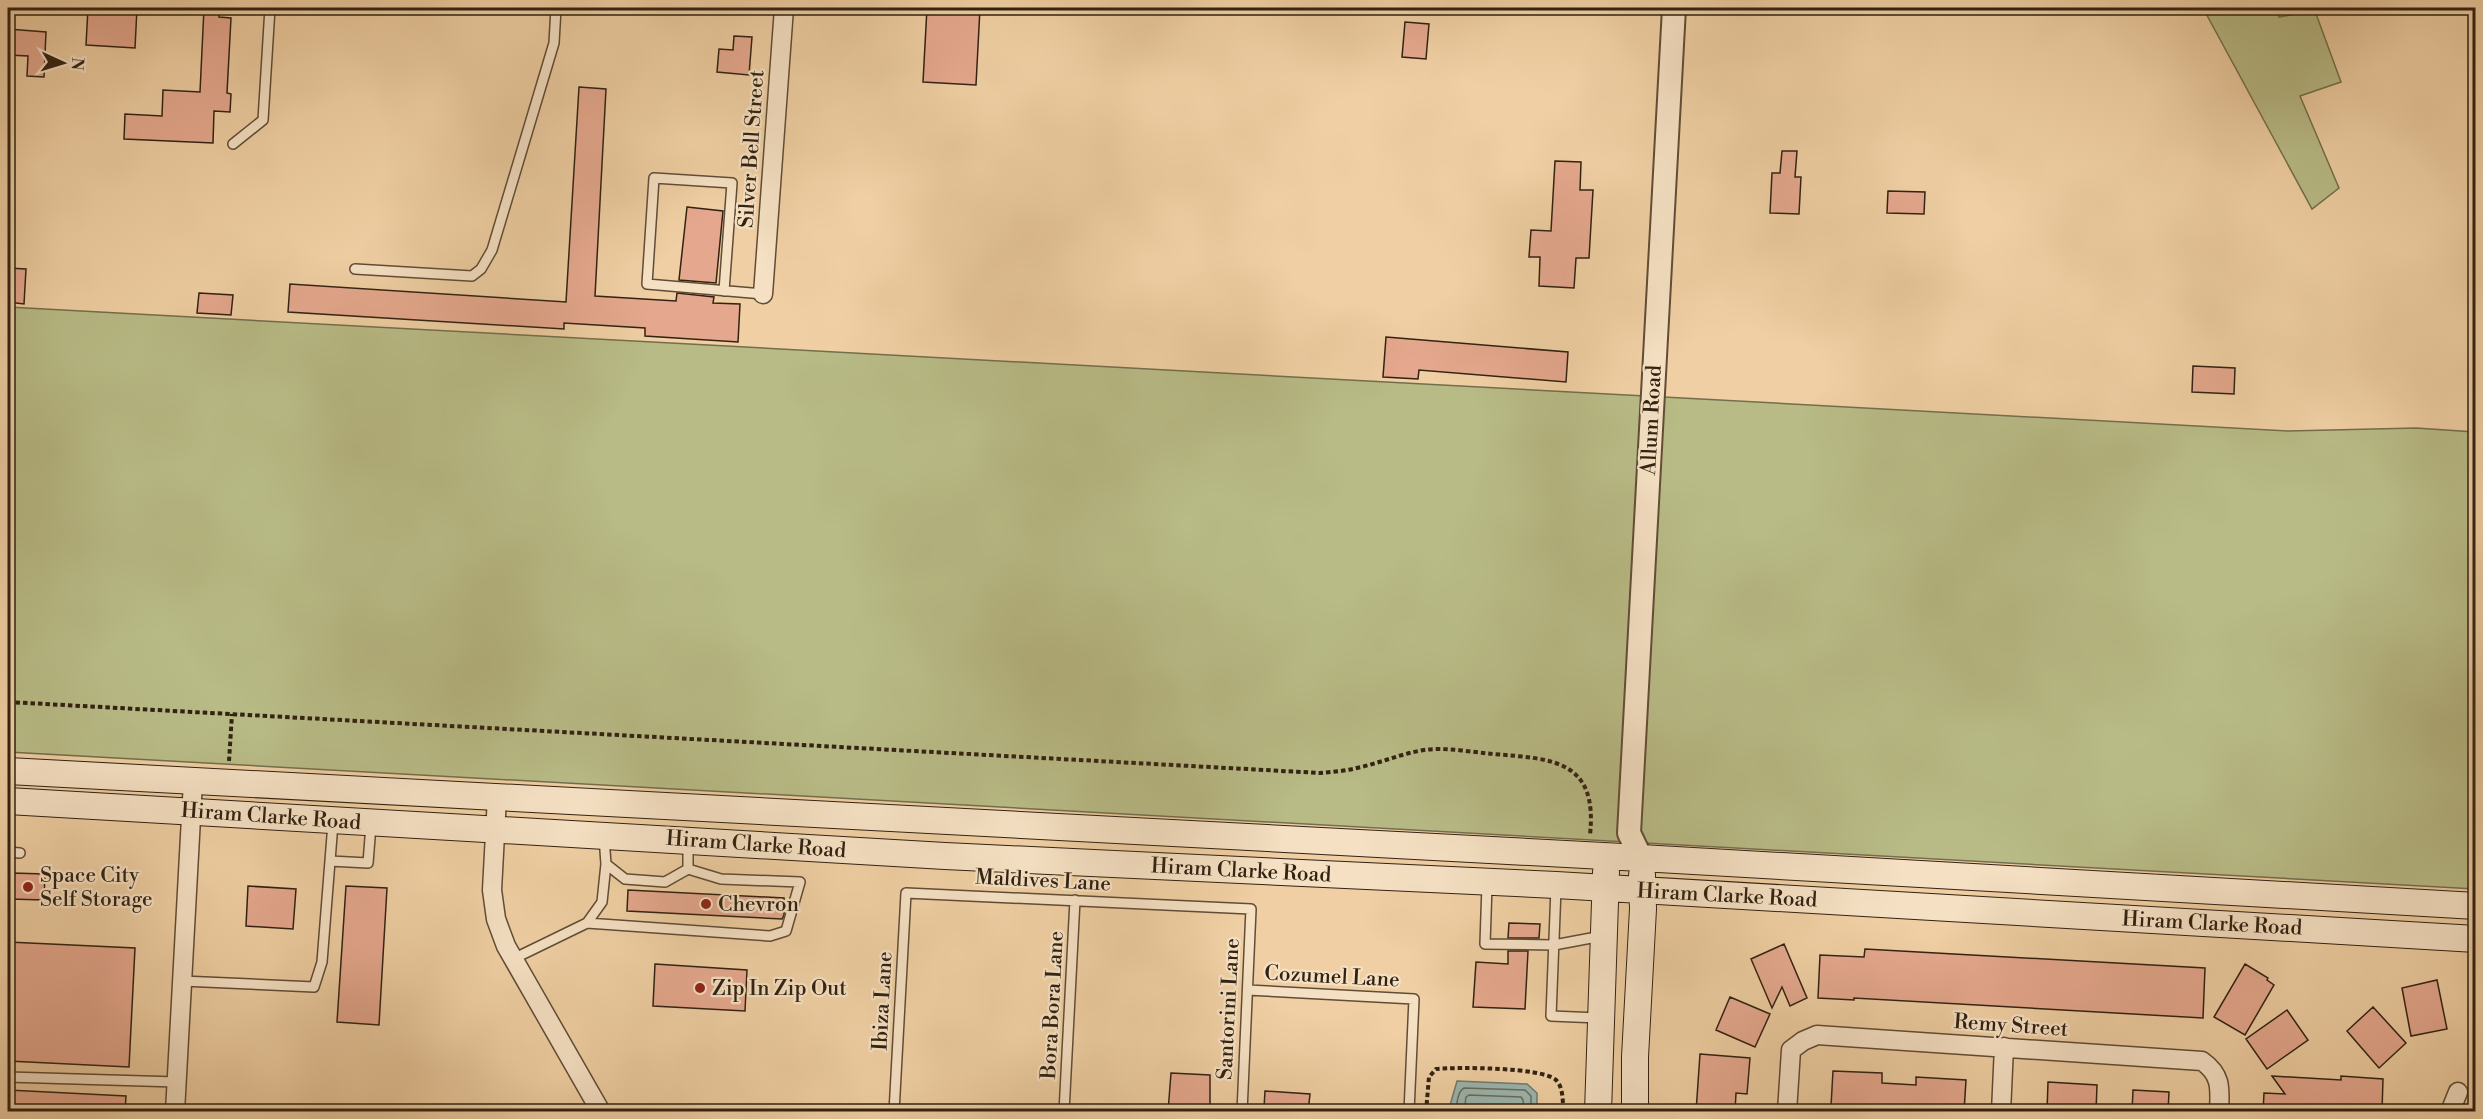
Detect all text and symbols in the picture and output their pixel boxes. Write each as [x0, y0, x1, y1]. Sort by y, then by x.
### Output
north arrow [33, 33, 93, 93]
text: N [67, 57, 87, 71]
street label: Silver Bell Street [733, 68, 771, 229]
street label: Allum Road [1636, 364, 1668, 477]
street label: Hiram Clarke Road [180, 798, 362, 836]
street label: Hiram Clarke Road [665, 826, 847, 864]
street label: Hiram Clarke Road [1150, 853, 1332, 889]
place label: Space City Self Storage [40, 863, 153, 913]
street label: Maldives Lane [974, 864, 1112, 898]
street label: Hiram Clarke Road [1636, 878, 1818, 914]
marker: Space City Self Storage [21, 880, 35, 894]
place label: Chevron [718, 892, 800, 918]
marker: Chevron [699, 897, 713, 911]
street label: Hiram Clarke Road [2121, 906, 2303, 942]
street label: Bora Bora Lane [1036, 930, 1070, 1081]
street label: Santorini Lane [1212, 937, 1246, 1081]
street label: Ibiza Lane [867, 951, 899, 1051]
street label: Cozumel Lane [1264, 960, 1400, 994]
place label: Zip In Zip Out [712, 976, 847, 1002]
marker: Zip In Zip Out [693, 981, 707, 995]
street label: Remy Street [1953, 1009, 2070, 1043]

